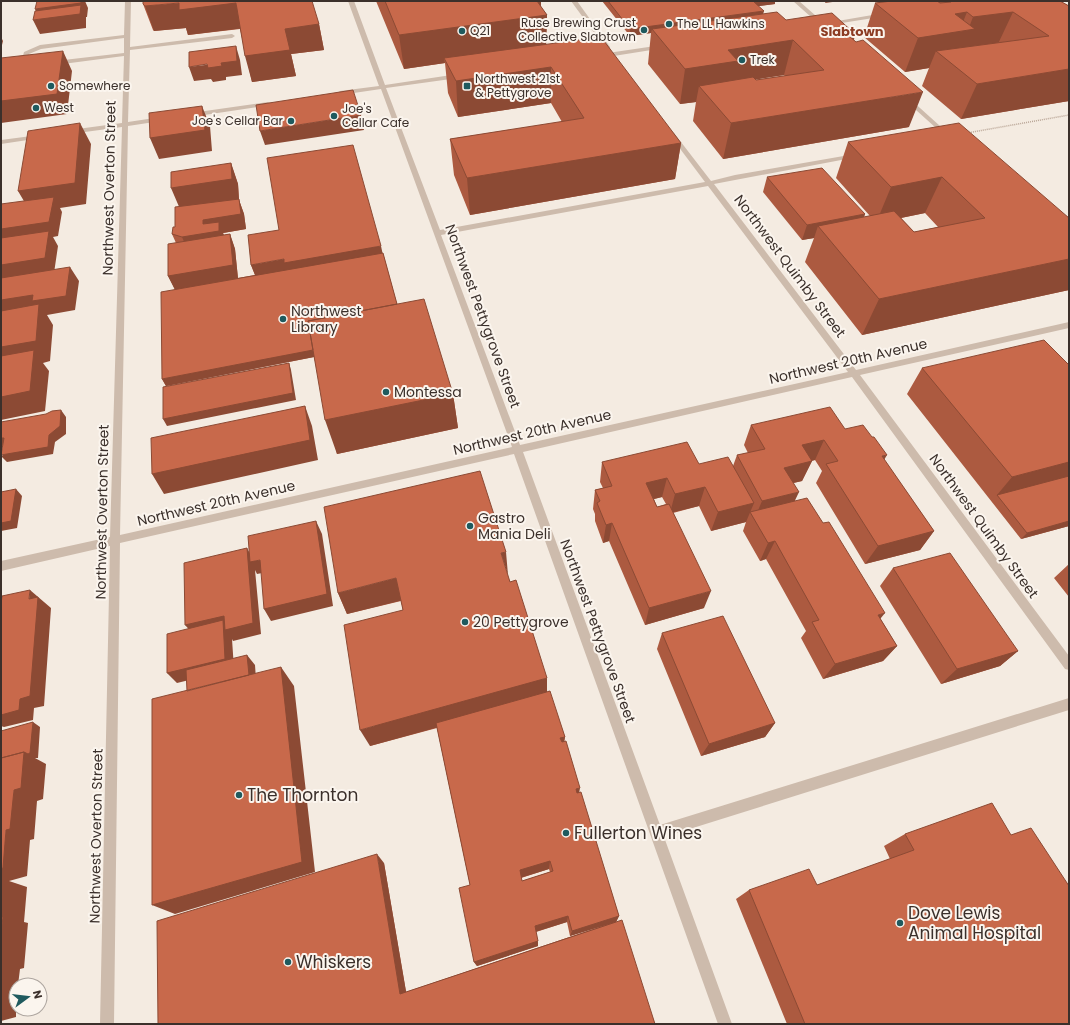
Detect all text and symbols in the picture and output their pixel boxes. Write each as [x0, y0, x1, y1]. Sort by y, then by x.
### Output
place label: Ruse Brewing Crust Collective Slabtown [518, 14, 636, 45]
place label: The LL Hawkins [677, 15, 765, 32]
marker: The LL Hawkins [664, 19, 674, 29]
place label: Q21 [470, 22, 490, 39]
district label: Slabtown [820, 22, 884, 41]
marker: Ruse Brewing Crust Collective Slabtown [639, 25, 649, 35]
marker: Q21 [457, 26, 467, 36]
place label: Trek [750, 51, 775, 68]
marker: Trek [737, 55, 747, 65]
place label: Northwest 21st & Pettygrove [475, 70, 560, 101]
place label: Somewhere [59, 77, 130, 94]
marker: Somewhere [46, 81, 56, 91]
marker: Northwest 21st & Pettygrove [462, 81, 472, 91]
place label: West [44, 99, 74, 116]
street label: Northwest Overton Street [97, 100, 121, 276]
place label: Joe's Cellar Cafe [342, 100, 409, 131]
marker: West [31, 103, 41, 113]
marker: Joe's Cellar Cafe [329, 111, 339, 121]
place label: Joe's Cellar Bar [192, 112, 284, 129]
marker: Joe's Cellar Bar [286, 116, 296, 126]
street label: Northwest Quimby Street [730, 190, 850, 342]
street label: Northwest Pettygrove Street [440, 221, 526, 411]
place label: Northwest Library [291, 301, 362, 337]
marker: Northwest Library [278, 314, 288, 324]
street label: Northwest 20th Avenue [767, 333, 929, 389]
place label: Montessa [394, 382, 462, 402]
marker: Montessa [381, 387, 391, 397]
street label: Northwest 20th Avenue [451, 404, 613, 460]
street label: Northwest Overton Street [90, 424, 114, 600]
street label: Northwest Quimby Street [925, 450, 1043, 602]
street label: Northwest 20th Avenue [135, 475, 297, 531]
place label: Gastro Mania Deli [478, 508, 551, 544]
marker: Gastro Mania Deli [465, 521, 475, 531]
street label: Northwest Pettygrove Street [555, 536, 641, 726]
place label: 20 Pettygrove [473, 612, 569, 632]
marker: 20 Pettygrove [460, 617, 470, 627]
street label: Northwest Overton Street [84, 748, 108, 924]
place label: The Thornton [247, 783, 358, 807]
marker: The Thornton [234, 790, 244, 800]
place label: Fullerton Wines [574, 821, 702, 845]
marker: Fullerton Wines [561, 828, 571, 838]
place label: Dove Lewis Animal Hospital [908, 901, 1041, 945]
marker: Dove Lewis Animal Hospital [895, 918, 905, 928]
place label: Whiskers [296, 950, 371, 974]
marker: Whiskers [283, 957, 293, 967]
north arrow [8, 977, 48, 1017]
text: N [29, 988, 46, 1000]

